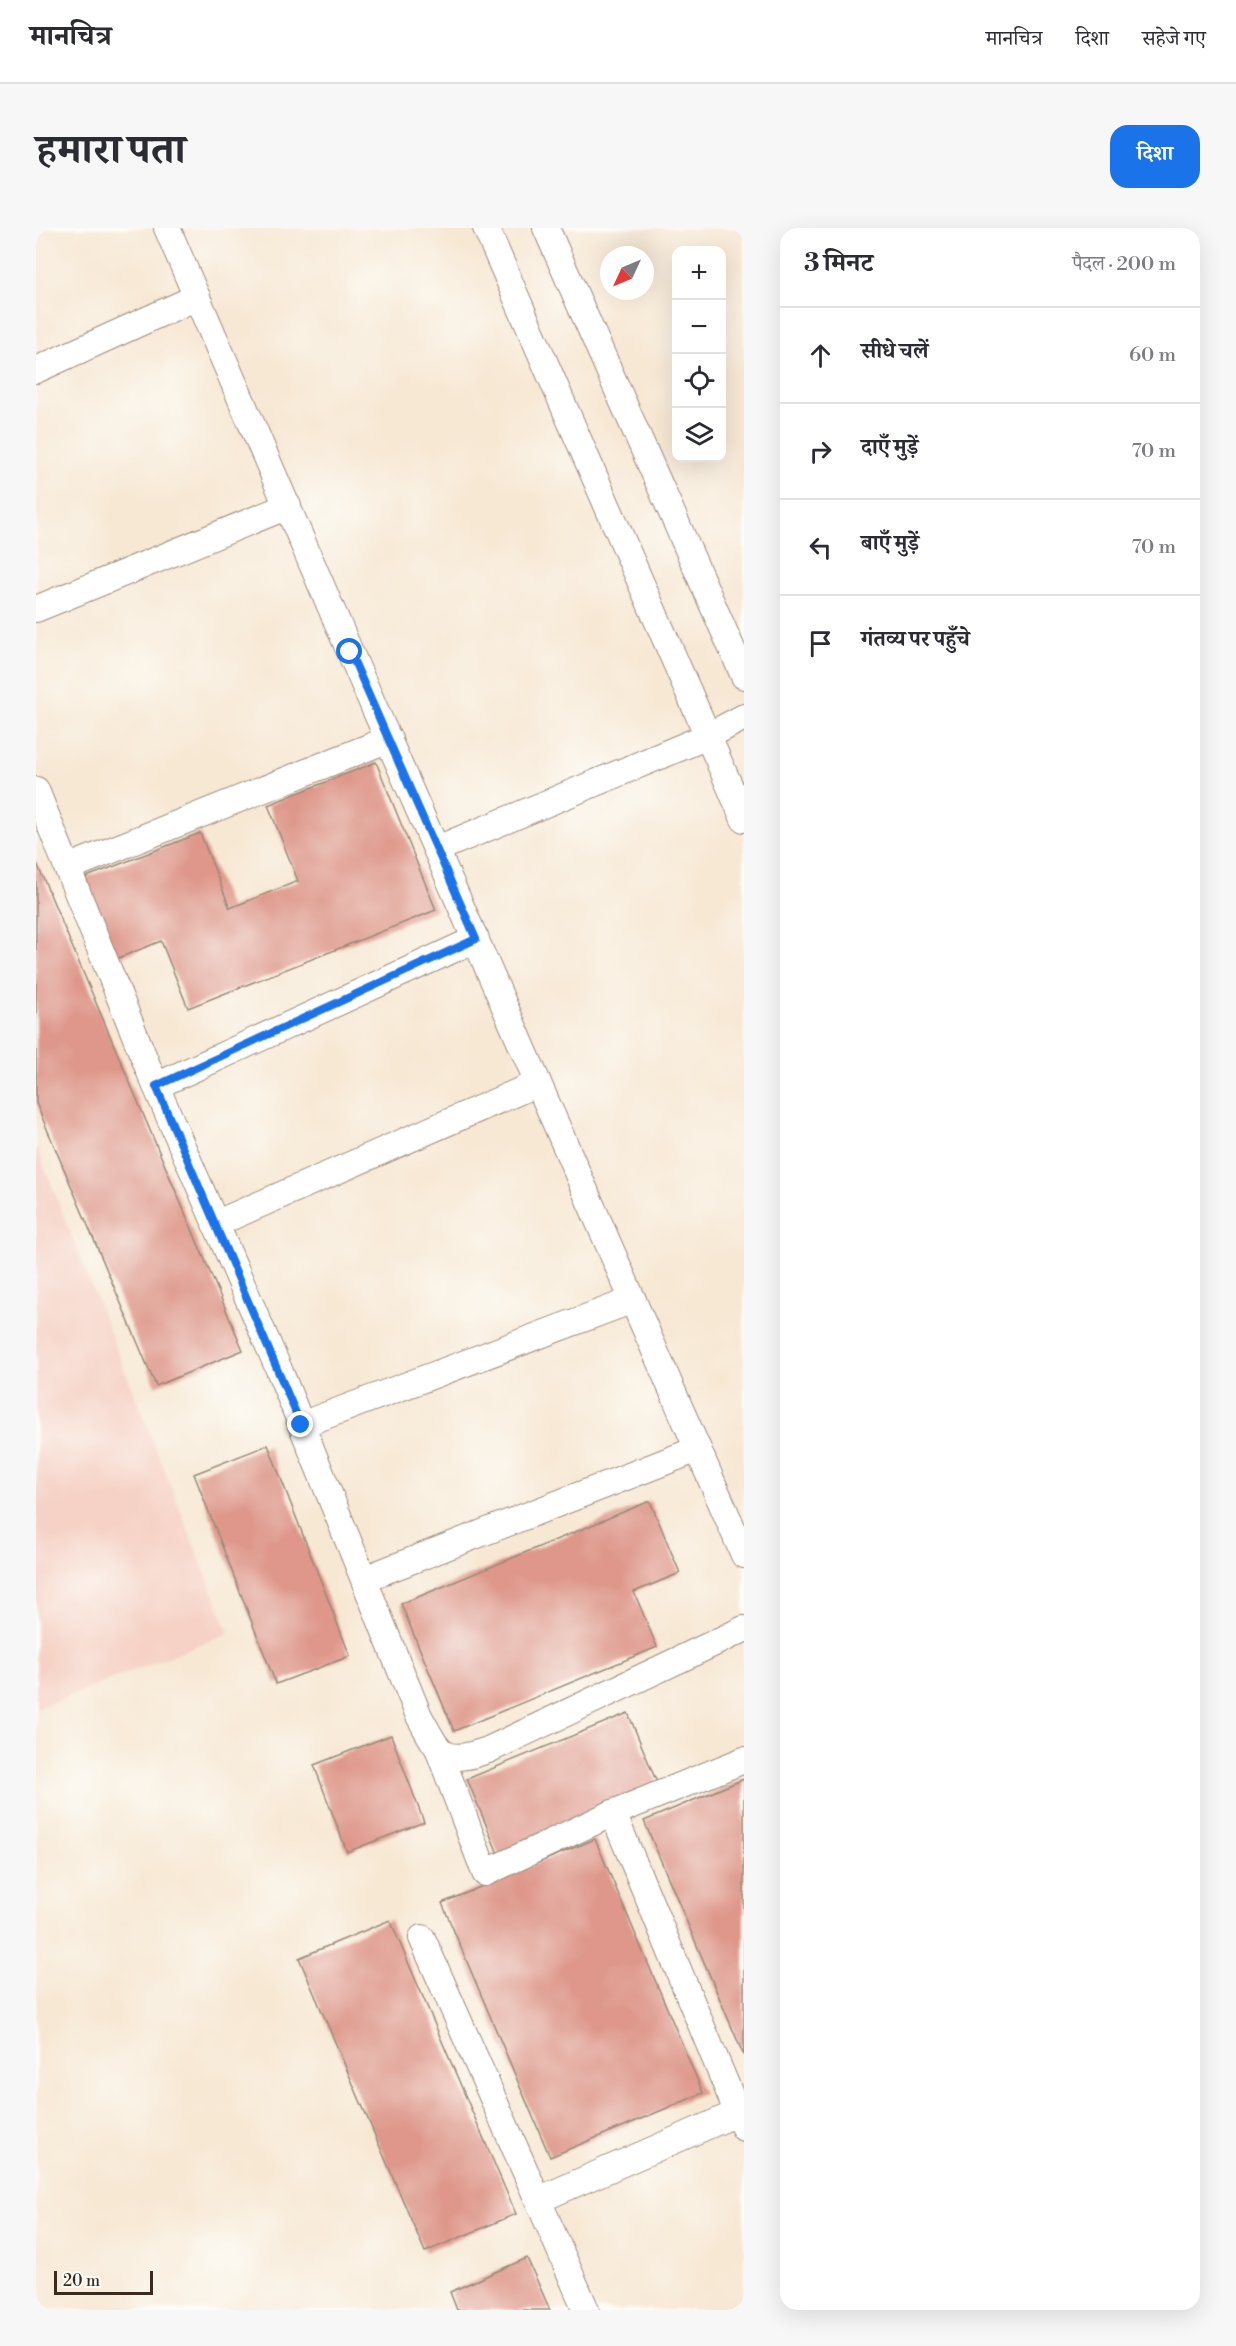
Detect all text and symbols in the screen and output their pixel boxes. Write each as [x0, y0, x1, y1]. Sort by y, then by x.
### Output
text: मानचित्र [30, 19, 112, 54]
text: मानचित्र [986, 26, 1043, 52]
text: दिशा [1076, 26, 1109, 52]
text: सहेजे गए [1142, 26, 1206, 52]
text: हमारा पता [36, 124, 186, 177]
button: दिशा [1110, 125, 1200, 188]
north arrow [600, 246, 654, 300]
map controls [672, 246, 726, 462]
button: + [672, 246, 726, 300]
text: 3 मिनट [804, 247, 873, 279]
text: पैदल · 200 m [1072, 252, 1176, 277]
button: − [672, 300, 726, 354]
text: सीधे चलें [861, 338, 928, 365]
icon: ahead [804, 339, 837, 372]
text: 60 m [1129, 343, 1176, 368]
button: locate [672, 354, 726, 408]
button: layers [672, 408, 726, 462]
text: दाएँ मुड़ें [861, 434, 918, 461]
icon: right [804, 435, 837, 468]
text: 70 m [1132, 439, 1176, 464]
text: बाएँ मुड़ें [861, 530, 919, 557]
icon: left [804, 531, 837, 564]
text: 70 m [1132, 535, 1176, 560]
text: गंतव्य पर पहुँचे [861, 626, 970, 653]
icon: arrive [804, 627, 837, 660]
route start [336, 638, 362, 664]
route end [287, 1411, 313, 1437]
scale bar [54, 2268, 153, 2296]
text: 20 m [63, 2271, 100, 2291]

